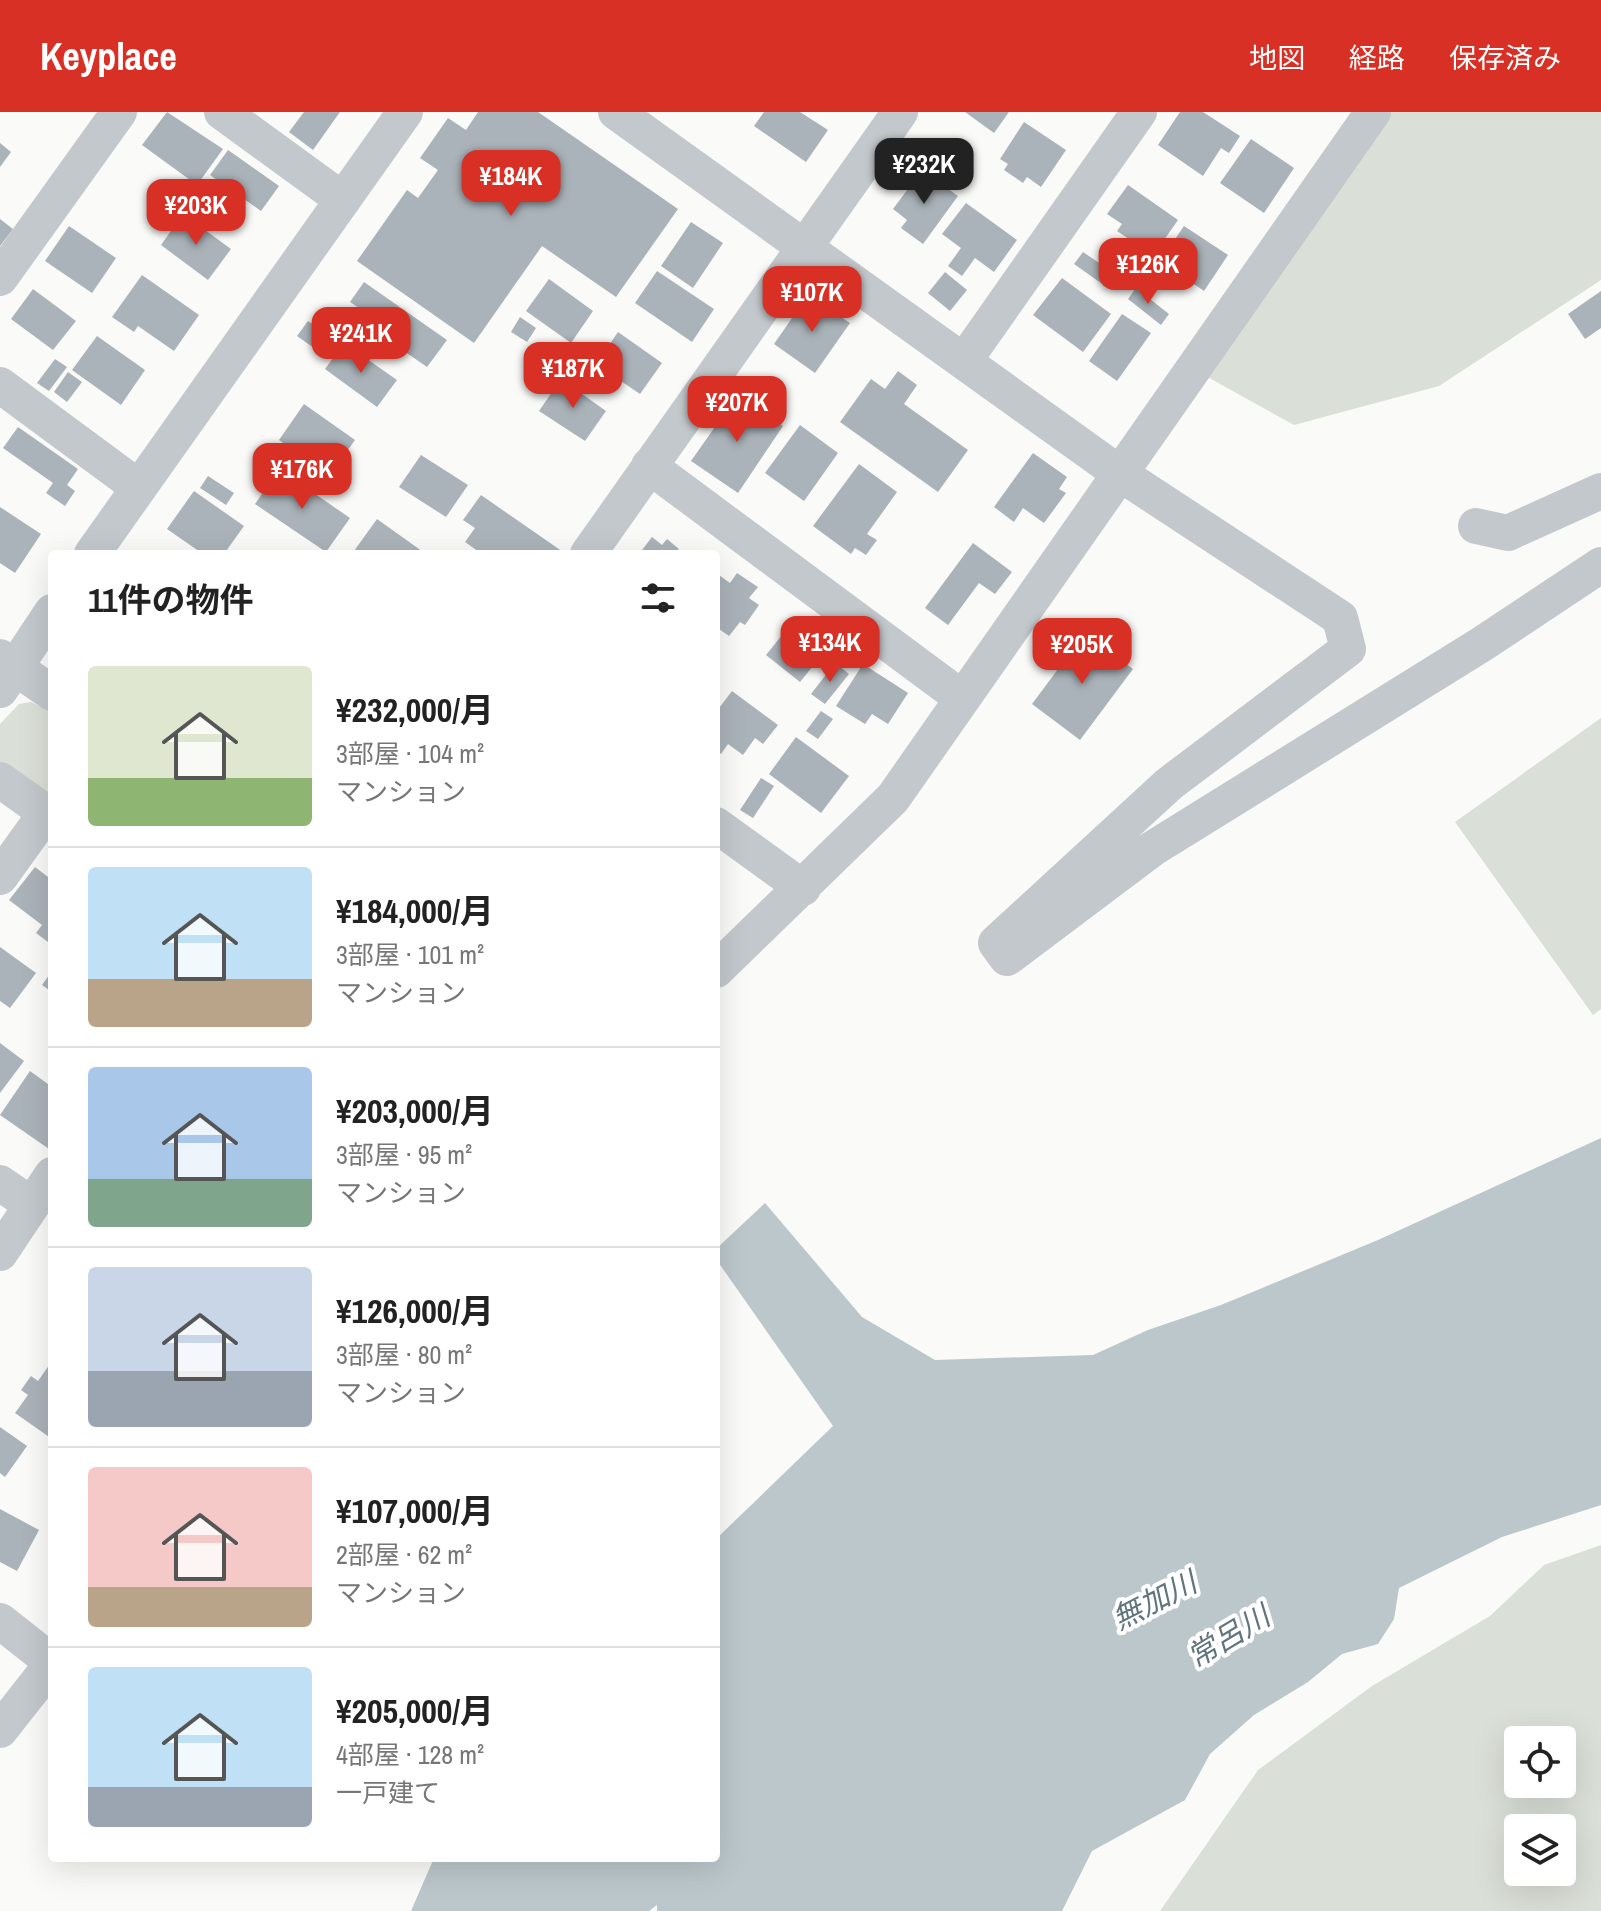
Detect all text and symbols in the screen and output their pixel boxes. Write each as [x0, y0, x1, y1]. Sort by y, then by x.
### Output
text: Keyplace [40, 31, 177, 82]
text: 地図 [1249, 39, 1305, 77]
text: 経路 [1349, 39, 1405, 77]
text: 保存済み [1449, 39, 1561, 77]
pin: ¥232K [868, 138, 980, 206]
text: ¥232K [893, 146, 955, 181]
pin: ¥184K [455, 150, 567, 218]
text: ¥184K [480, 158, 542, 193]
pin: ¥203K [140, 179, 252, 247]
text: ¥203K [165, 187, 227, 222]
pin: ¥126K [1092, 238, 1204, 306]
text: ¥126K [1117, 246, 1179, 281]
pin: ¥107K [756, 266, 868, 334]
text: ¥107K [781, 274, 843, 309]
pin: ¥241K [305, 307, 417, 375]
text: ¥241K [330, 315, 392, 350]
pin: ¥187K [517, 342, 629, 410]
text: ¥187K [542, 350, 604, 385]
pin: ¥207K [681, 376, 793, 444]
text: ¥207K [706, 384, 768, 419]
pin: ¥176K [246, 443, 358, 511]
text: ¥176K [271, 451, 333, 486]
icon: filters [636, 576, 680, 620]
text: 11件の物件 [88, 577, 253, 623]
pin: ¥134K [774, 616, 886, 684]
pin: ¥205K [1026, 618, 1138, 686]
text: ¥134K [799, 624, 861, 659]
text: ¥205K [1051, 626, 1113, 661]
text: ¥232,000/月 [336, 687, 494, 733]
icon: home [152, 698, 248, 794]
text: 3部屋 · 104 m² [336, 736, 484, 771]
text: マンション [336, 774, 466, 809]
text: ¥184,000/月 [336, 888, 494, 934]
icon: home [152, 899, 248, 995]
text: 3部屋 · 101 m² [336, 937, 484, 972]
text: マンション [336, 975, 466, 1010]
text: ¥203,000/月 [336, 1088, 494, 1134]
icon: home [152, 1099, 248, 1195]
text: 3部屋 · 95 m² [336, 1137, 472, 1172]
text: マンション [336, 1175, 466, 1210]
text: ¥126,000/月 [336, 1288, 494, 1334]
icon: home [152, 1299, 248, 1395]
text: 3部屋 · 80 m² [336, 1337, 472, 1372]
text: マンション [336, 1375, 466, 1410]
text: ¥107,000/月 [336, 1488, 494, 1534]
icon: home [152, 1499, 248, 1595]
text: 2部屋 · 62 m² [336, 1537, 472, 1572]
water label: 無加川 [1105, 1560, 1206, 1638]
text: マンション [336, 1575, 466, 1610]
water label: 常呂川 [1179, 1594, 1279, 1676]
text: ¥205,000/月 [336, 1688, 494, 1734]
icon: home [152, 1699, 248, 1795]
map controls [1504, 1726, 1576, 1886]
button: locate [1504, 1726, 1576, 1798]
text: 4部屋 · 128 m² [336, 1737, 484, 1772]
text: 一戸建て [336, 1775, 440, 1810]
button: layers [1504, 1814, 1576, 1886]

